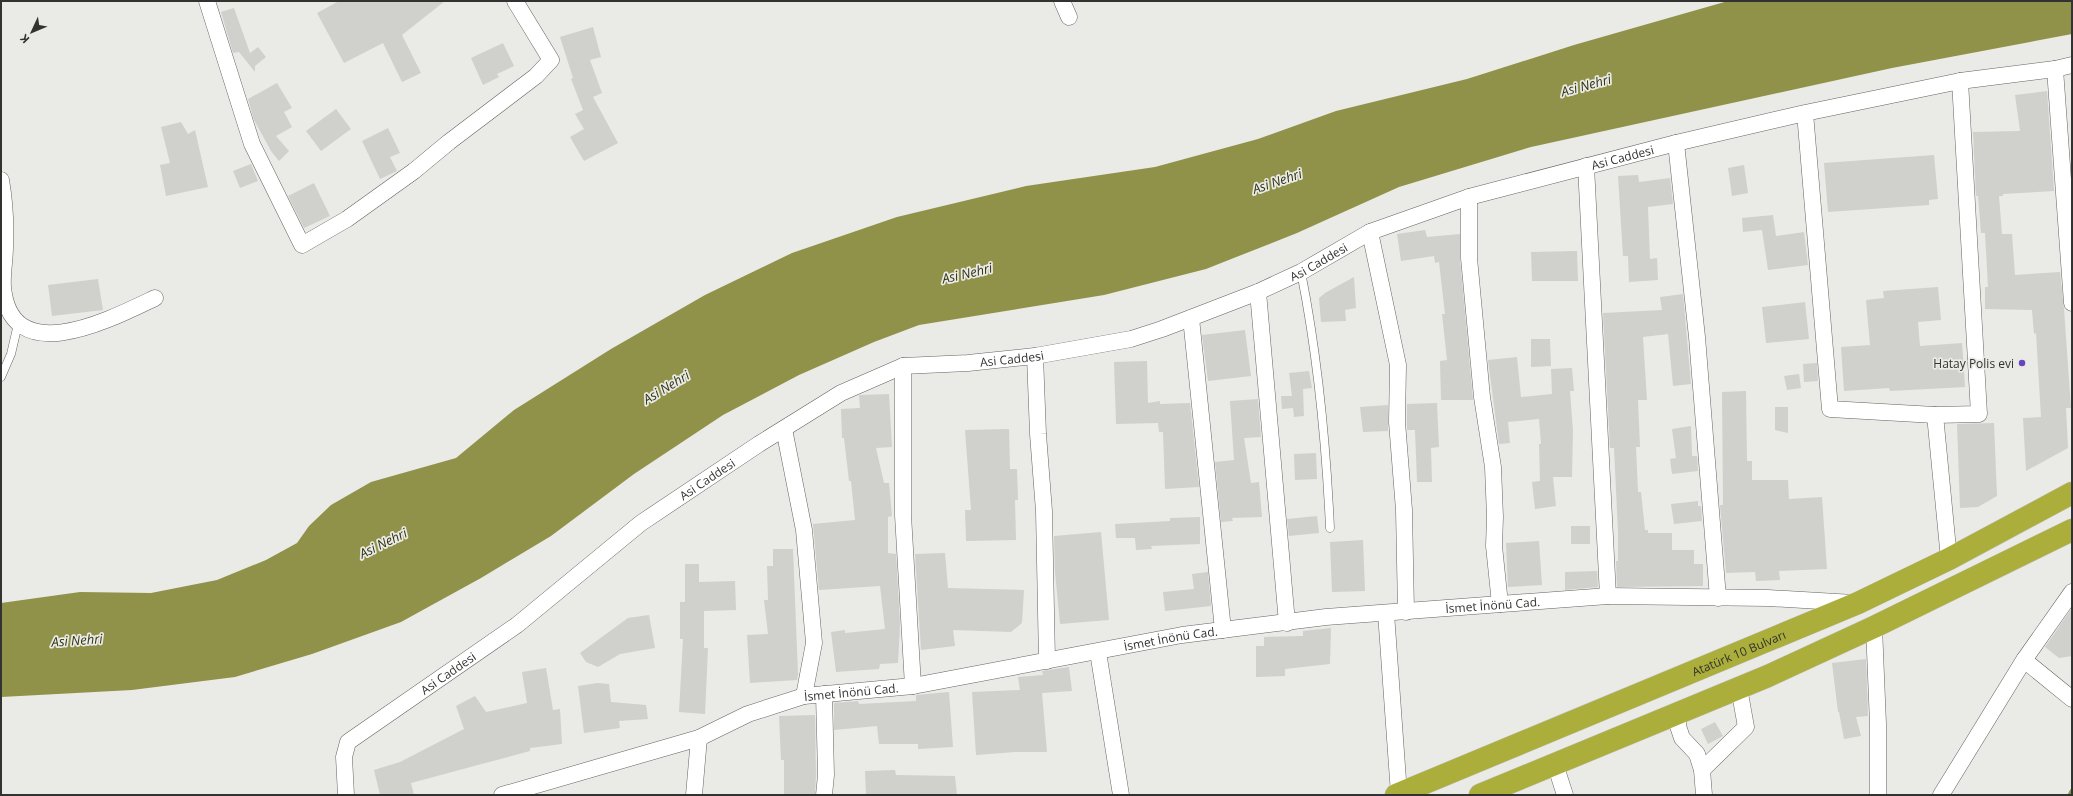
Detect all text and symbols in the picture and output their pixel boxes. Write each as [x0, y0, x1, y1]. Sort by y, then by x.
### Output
north arrow [12, 12, 52, 52]
text: K [16, 31, 32, 47]
water label: Asi Nehri [1558, 70, 1614, 101]
street label: Asi Caddesi [1589, 141, 1655, 173]
water label: Asi Nehri [1249, 164, 1305, 198]
street label: Asi Caddesi [1287, 238, 1350, 285]
water label: Asi Nehri [939, 258, 995, 288]
street label: Asi Caddesi [979, 346, 1045, 370]
place label: Hatay Polis evi [1933, 355, 2014, 372]
marker: Hatay Polis evi [2017, 358, 2027, 368]
water label: Asi Nehri [639, 366, 693, 408]
street label: Asi Caddesi [676, 454, 738, 504]
water label: Asi Nehri [355, 523, 411, 563]
street label: İsmet İnönü Cad. [1445, 593, 1541, 617]
street label: İsmet İnönü Cad. [1122, 622, 1218, 654]
street label: Atatürk 10 Bulvarı [1689, 626, 1788, 680]
water label: Asi Nehri [50, 629, 104, 651]
street label: Asi Caddesi [417, 648, 479, 698]
street label: İsmet İnönü Cad. [803, 679, 899, 704]

